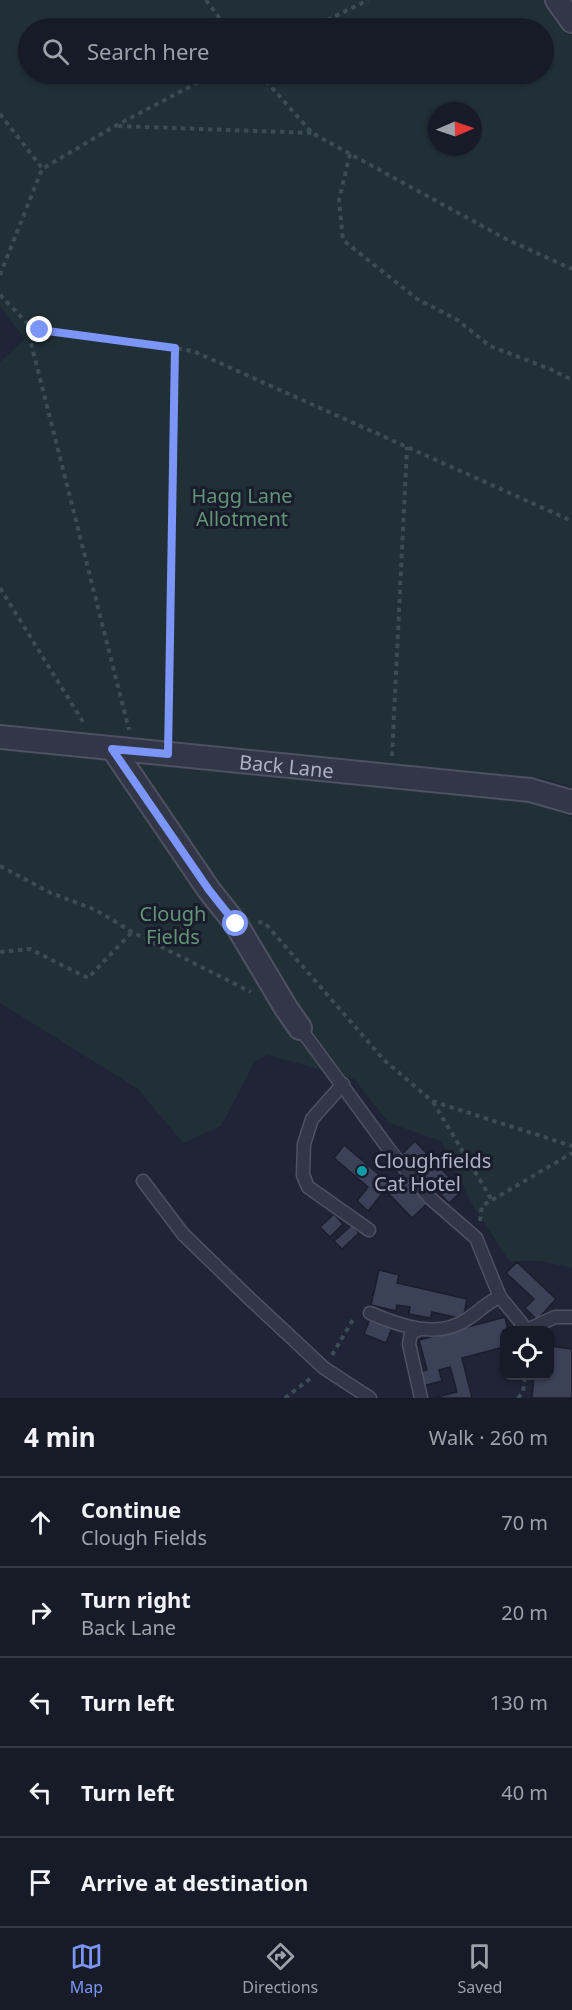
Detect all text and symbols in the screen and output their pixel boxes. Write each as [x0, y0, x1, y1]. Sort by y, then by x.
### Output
search box [18, 18, 554, 84]
icon: search [39, 35, 72, 68]
text: Search here [87, 36, 209, 66]
north arrow [428, 102, 482, 156]
route end [26, 316, 52, 342]
park label: Hagg Lane Allotment [191, 482, 293, 532]
street label: Back Lane [238, 747, 335, 784]
park label: Clough Fields [140, 900, 206, 950]
route start [222, 910, 248, 936]
place label: Cloughfields Cat Hotel [374, 1147, 491, 1197]
marker: Cloughfields Cat Hotel [355, 1164, 369, 1178]
map controls [500, 1326, 554, 1380]
button: locate [500, 1326, 554, 1380]
text: 4 min [24, 1419, 96, 1455]
text: Walk · 260 m [429, 1424, 548, 1451]
text: Continue [81, 1494, 181, 1524]
icon: ahead [24, 1506, 57, 1539]
text: 70 m [501, 1509, 548, 1536]
text: Clough Fields [81, 1524, 207, 1551]
text: Turn right [81, 1584, 191, 1614]
icon: right [24, 1596, 57, 1629]
text: 20 m [501, 1599, 548, 1626]
text: Back Lane [81, 1614, 176, 1641]
icon: left [24, 1686, 57, 1719]
text: Turn left [81, 1687, 175, 1717]
text: 130 m [490, 1689, 548, 1716]
icon: left [24, 1776, 57, 1809]
text: Turn left [81, 1777, 175, 1807]
text: 40 m [501, 1779, 548, 1806]
icon: arrive [24, 1866, 57, 1899]
text: Arrive at destination [81, 1867, 308, 1897]
tab: Map [70, 1940, 103, 1998]
tab: Directions [242, 1940, 318, 1998]
tab: Saved [458, 1940, 502, 1998]

